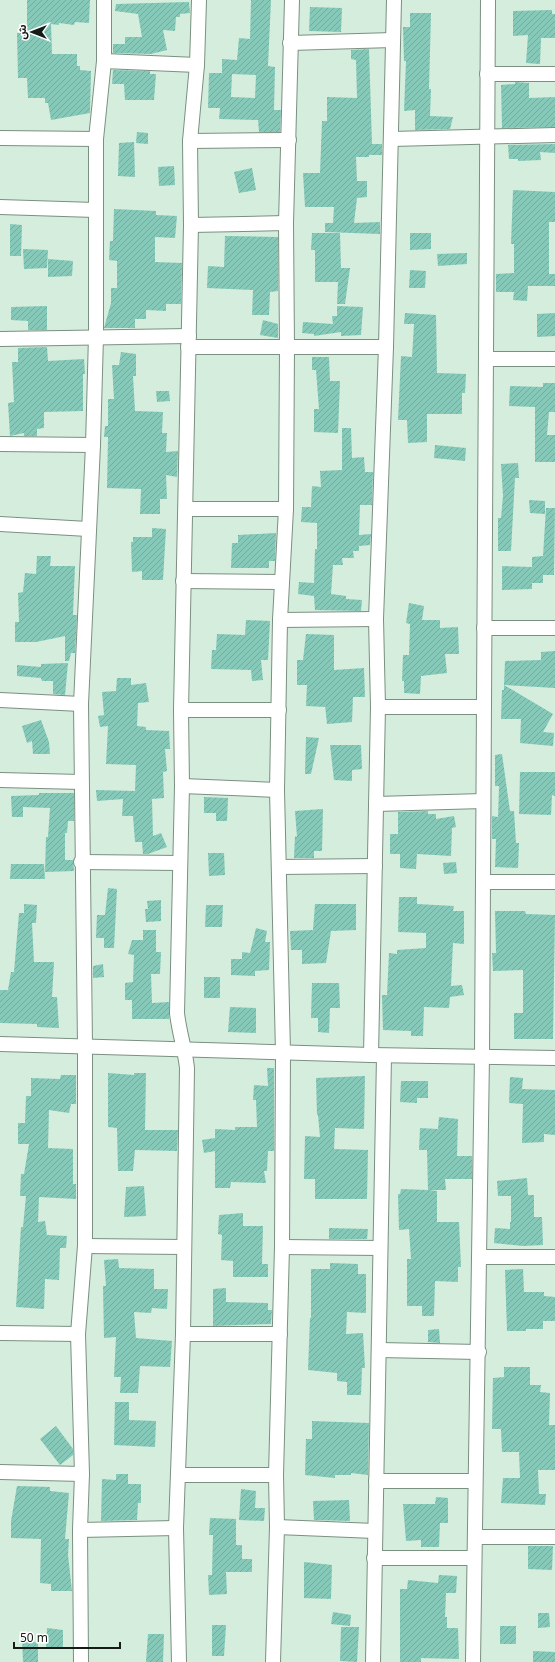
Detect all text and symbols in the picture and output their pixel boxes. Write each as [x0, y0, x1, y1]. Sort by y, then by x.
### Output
north arrow [12, 12, 52, 52]
text: ش [14, 24, 29, 40]
scale bar [14, 1624, 120, 1650]
text: 50 m [20, 1629, 48, 1646]

